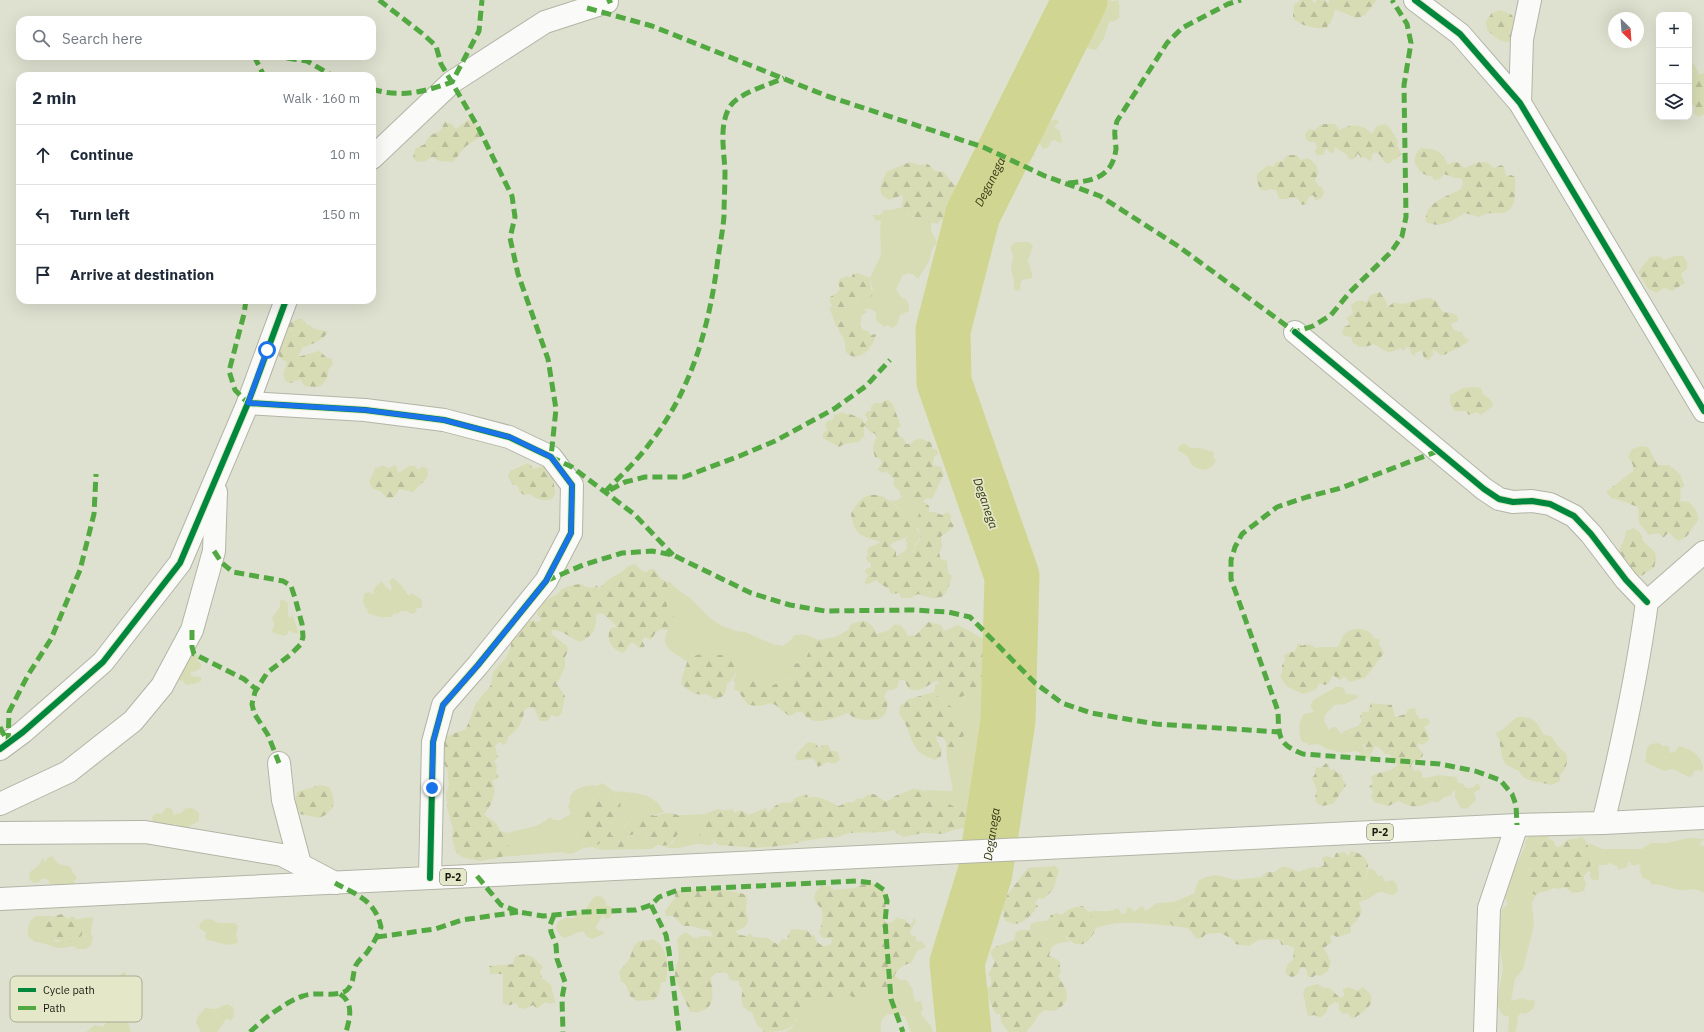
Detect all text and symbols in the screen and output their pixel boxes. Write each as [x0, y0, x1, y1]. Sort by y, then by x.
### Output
north arrow [1608, 12, 1644, 48]
map controls [1656, 12, 1692, 120]
button: + [1656, 12, 1692, 48]
search box [16, 16, 376, 60]
icon: search [30, 27, 52, 49]
text: Search here [62, 29, 142, 48]
button: − [1656, 48, 1692, 84]
button: layers [1656, 84, 1692, 120]
text: 2 min [32, 87, 76, 109]
text: Walk · 160 m [283, 90, 360, 107]
icon: ahead [32, 144, 54, 166]
text: Continue [70, 145, 134, 164]
text: 10 m [330, 146, 360, 163]
water label: Deganega [971, 155, 1008, 209]
icon: left [32, 204, 54, 226]
text: Turn left [70, 205, 130, 224]
text: 150 m [322, 206, 360, 223]
icon: arrive [32, 264, 54, 286]
text: Arrive at destination [70, 265, 214, 284]
route start [258, 341, 276, 359]
water label: Deganega [970, 475, 1002, 531]
route end [423, 779, 441, 797]
water label: Deganega [980, 807, 1002, 861]
road number: P-2 [1367, 824, 1393, 840]
road number: P-2 [440, 869, 466, 885]
legend [10, 976, 142, 1022]
text: Cycle path [43, 983, 95, 997]
text: Path [43, 1001, 66, 1015]

